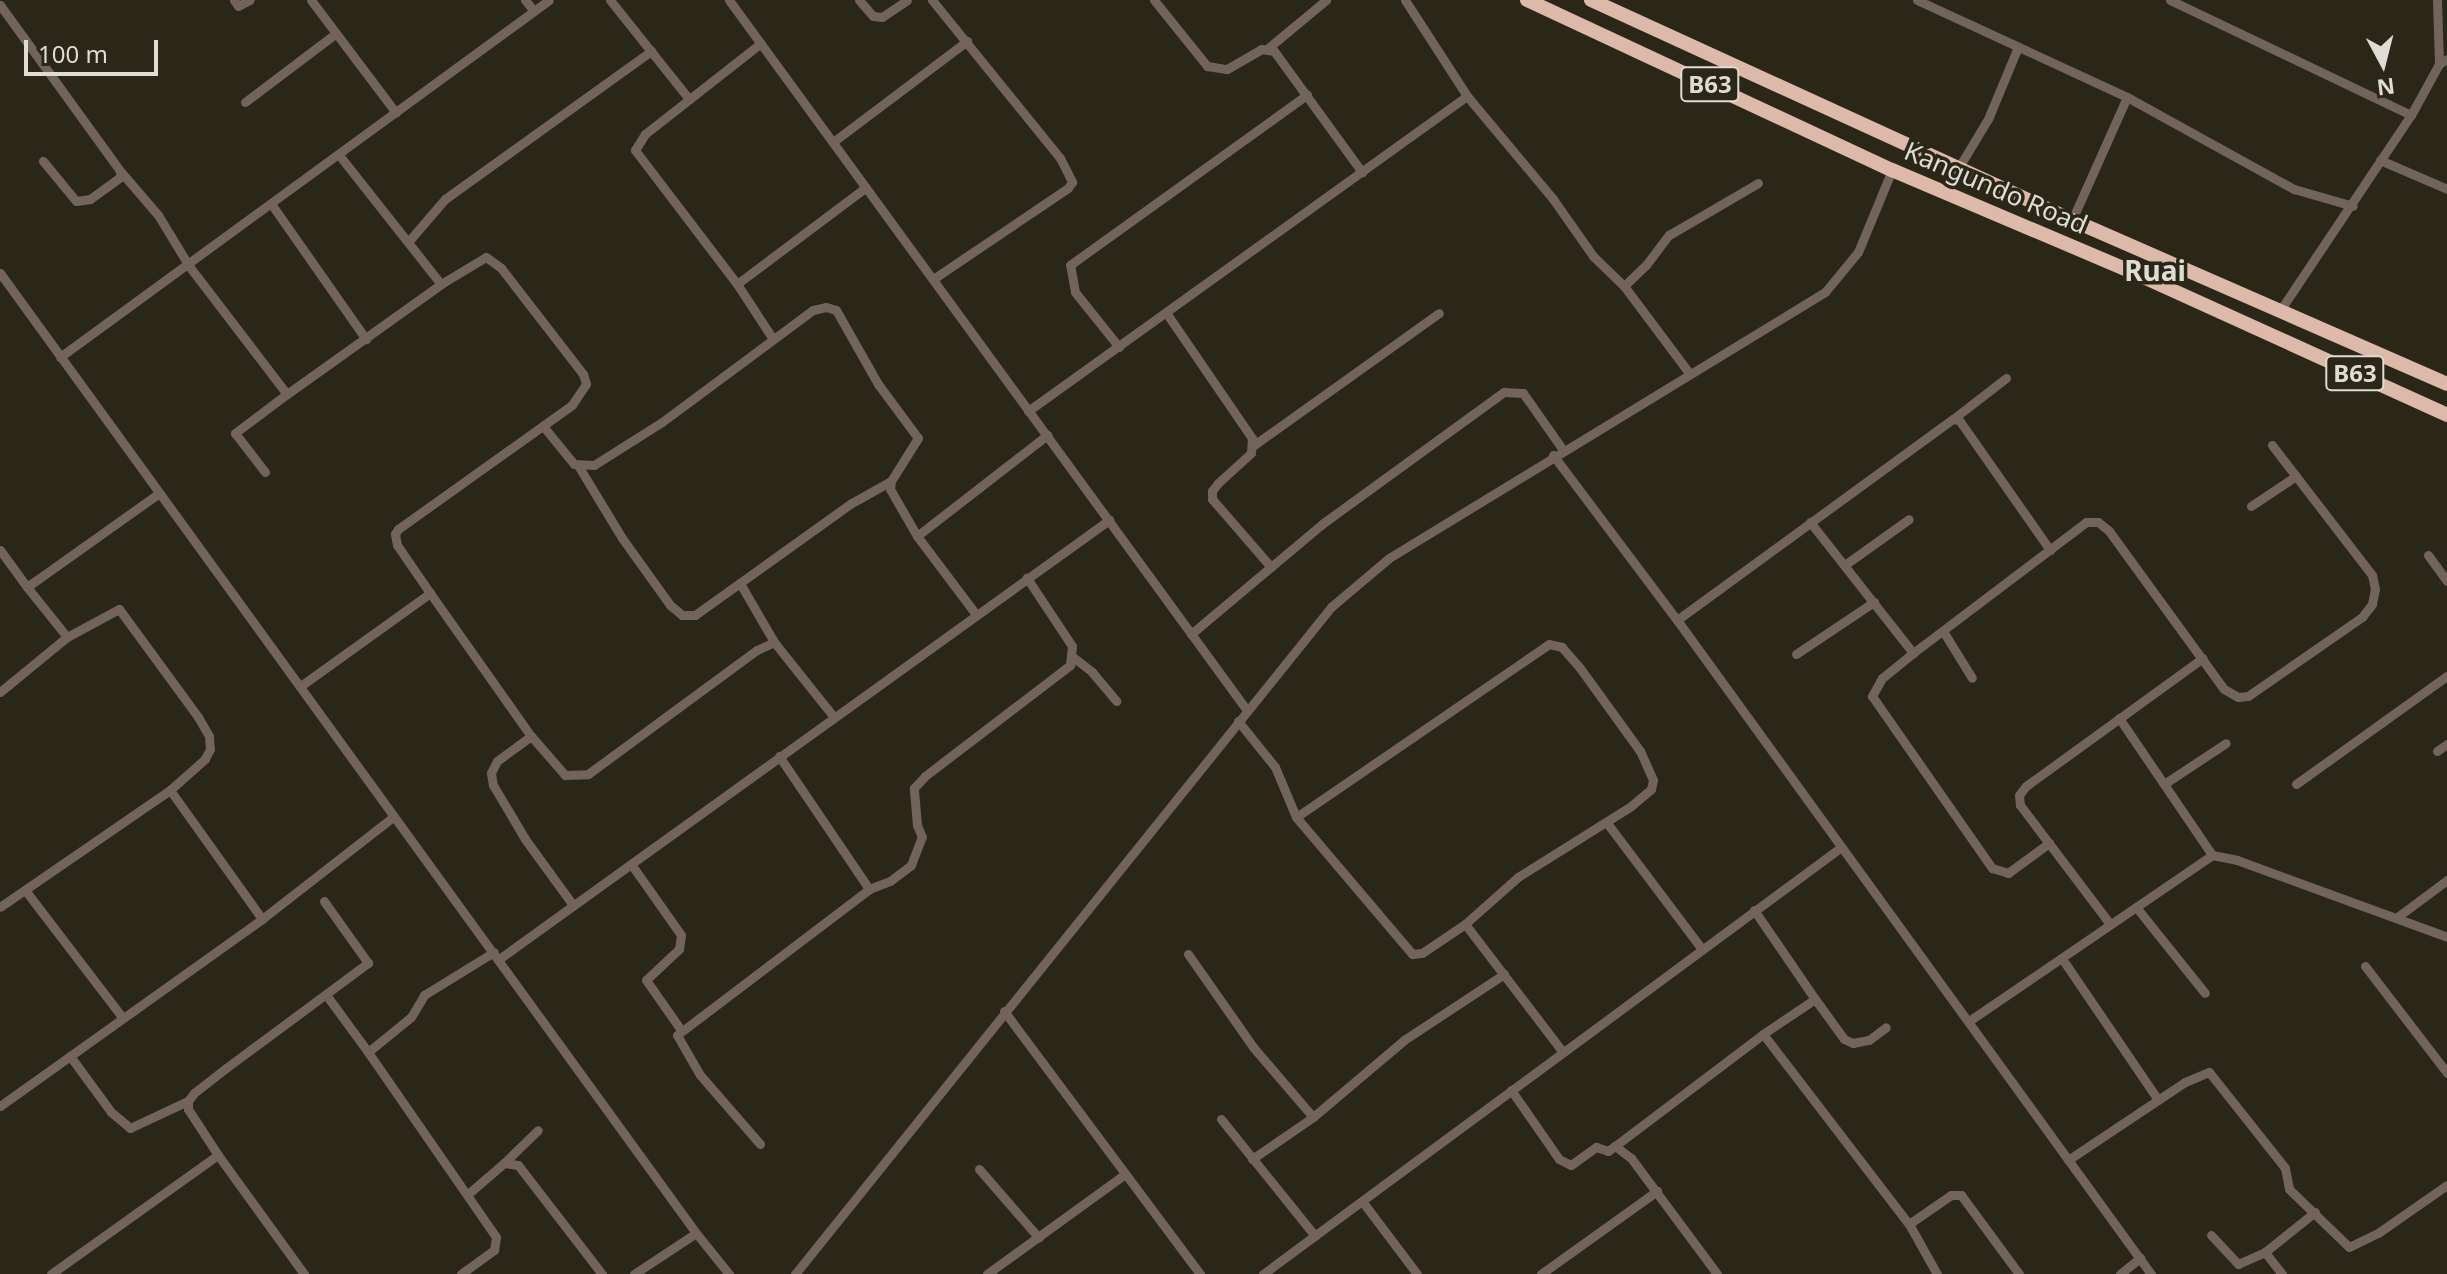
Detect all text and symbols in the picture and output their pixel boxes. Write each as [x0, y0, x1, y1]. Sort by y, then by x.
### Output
scale bar [28, 24, 162, 74]
north arrow [2343, 24, 2423, 104]
text: 100 m [38, 37, 108, 70]
road number: B63 [1680, 64, 1740, 104]
text: N [2375, 72, 2397, 104]
street label: Kangundo Road [1900, 135, 2092, 241]
district label: Ruai [2124, 253, 2186, 287]
road number: B63 [2325, 353, 2385, 393]

